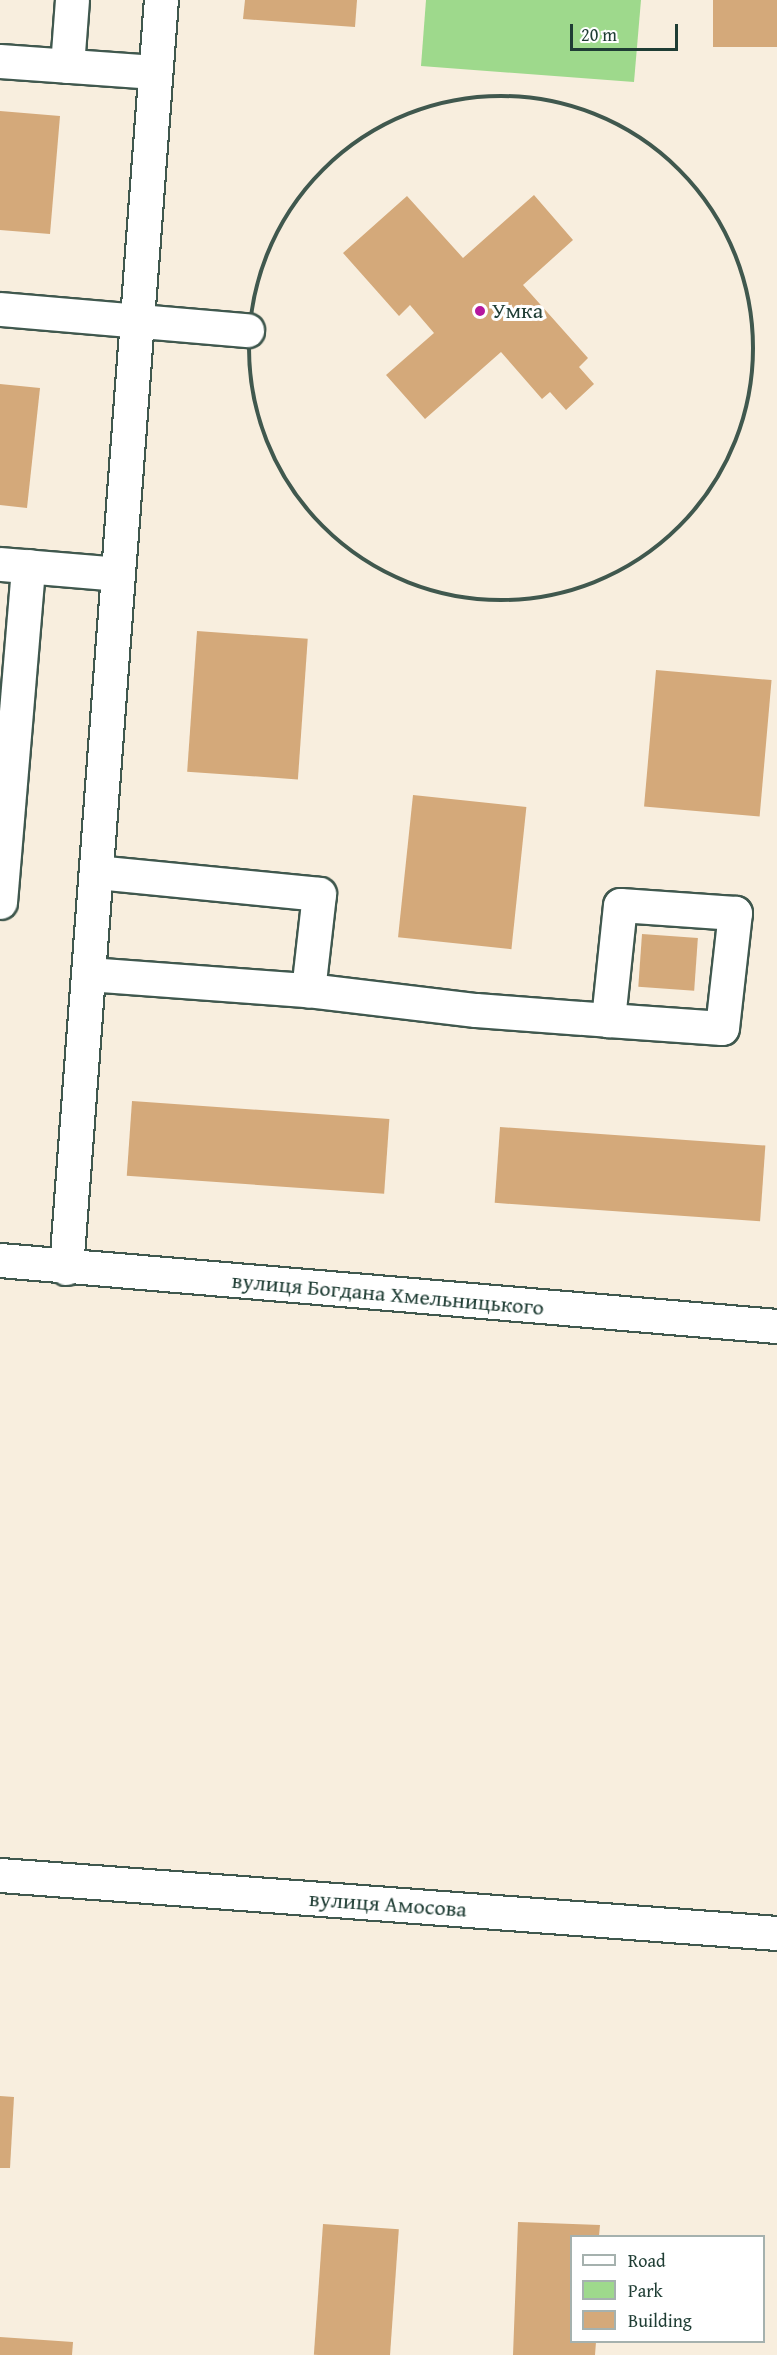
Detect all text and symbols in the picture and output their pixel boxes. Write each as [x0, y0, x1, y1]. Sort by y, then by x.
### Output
scale bar [573, 12, 681, 50]
text: 20 m [581, 21, 617, 48]
place label: Умка [492, 298, 543, 324]
marker: Умка [473, 304, 487, 318]
street label: вулиця Богдана Хмельницького [231, 1267, 545, 1321]
street label: вулиця Амосова [308, 1885, 468, 1923]
legend [570, 2235, 765, 2343]
text: Road [628, 2247, 666, 2274]
text: Park [628, 2277, 663, 2304]
text: Building [628, 2307, 692, 2334]

